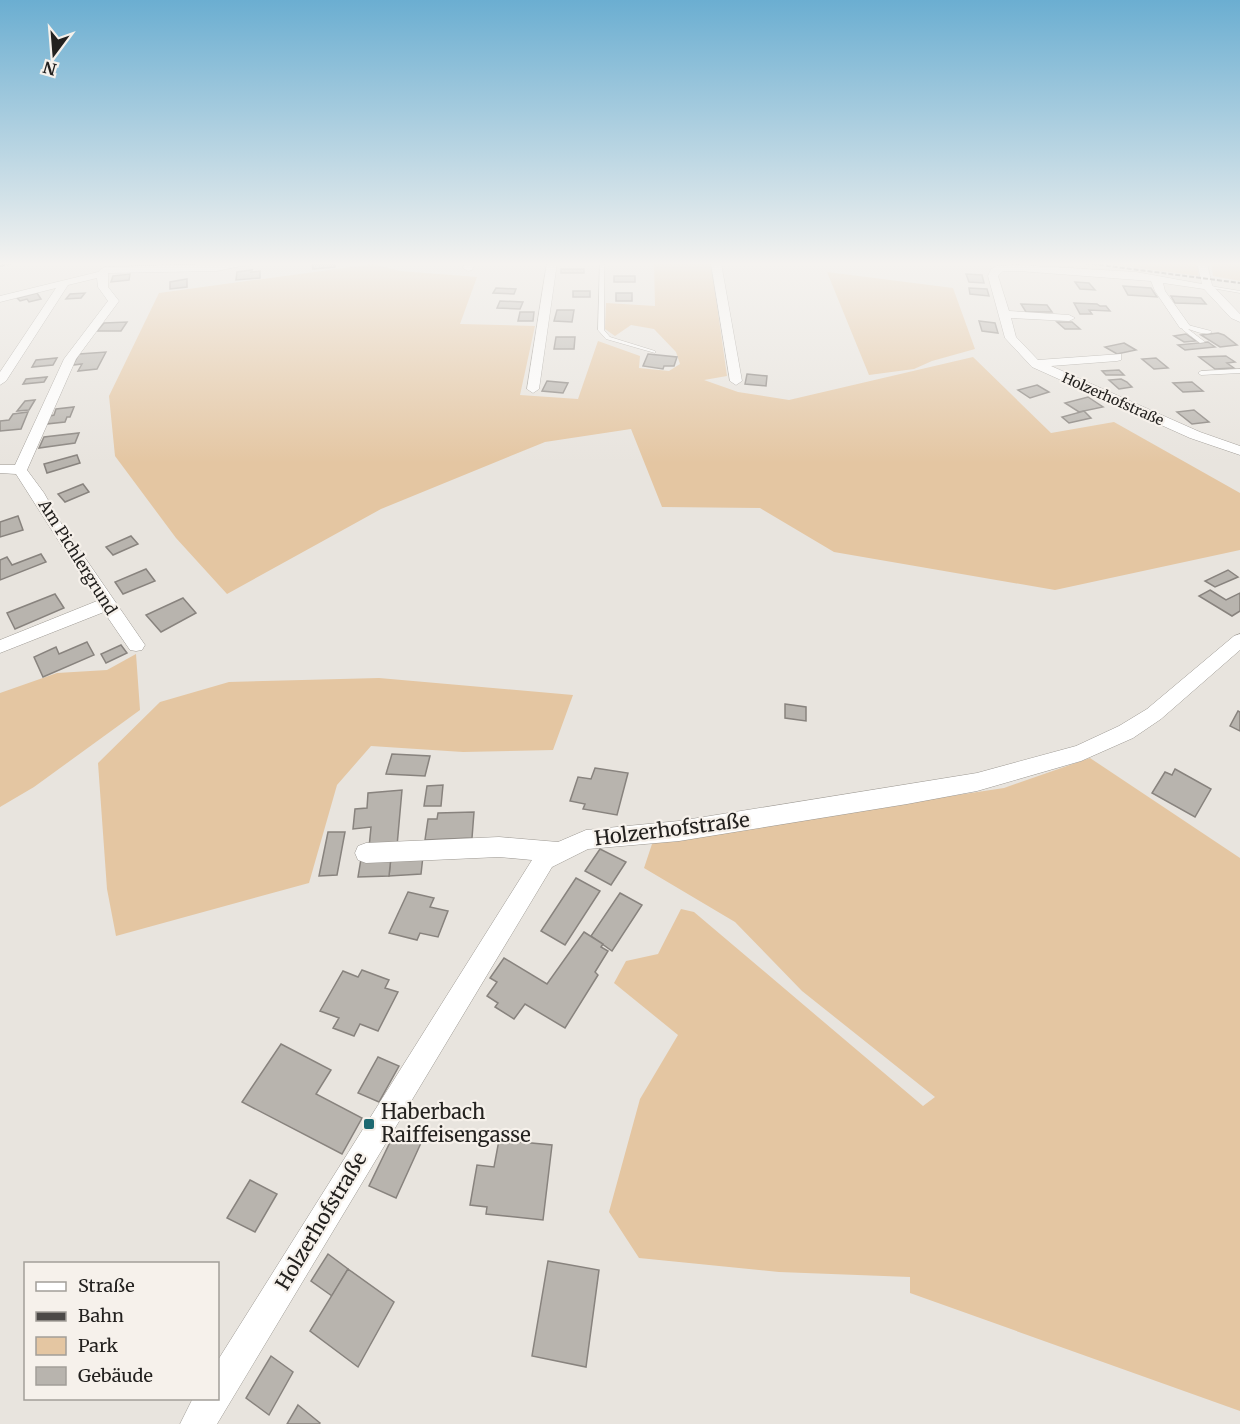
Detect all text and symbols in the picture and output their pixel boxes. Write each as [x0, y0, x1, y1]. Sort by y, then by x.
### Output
north arrow [24, 24, 84, 84]
text: N [41, 57, 59, 80]
street label: Holzerhofstraße [1059, 369, 1167, 429]
street label: Am Pichlergrund [34, 495, 122, 619]
street label: Holzerhofstraße [593, 807, 751, 850]
place label: Haberbach Raiffeisengasse [381, 1099, 531, 1147]
marker: Haberbach Raiffeisengasse [362, 1117, 376, 1131]
street label: Holzerhofstraße [270, 1147, 372, 1294]
legend [24, 1262, 219, 1400]
text: Straße [78, 1274, 135, 1297]
text: Bahn [78, 1304, 124, 1327]
text: Park [78, 1334, 119, 1357]
text: Gebäude [78, 1364, 153, 1387]

